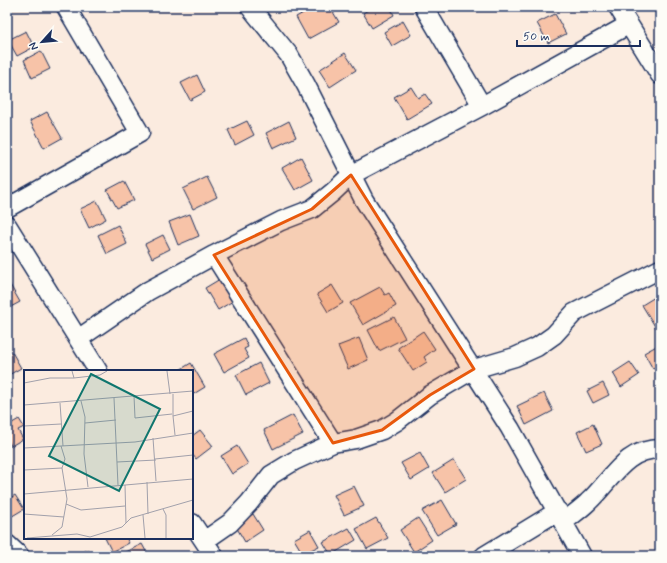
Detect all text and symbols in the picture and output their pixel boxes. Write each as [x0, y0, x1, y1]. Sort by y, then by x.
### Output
north arrow [22, 22, 62, 62]
scale bar [517, 22, 640, 48]
text: 50 m [523, 29, 550, 45]
text: N [26, 40, 42, 53]
inset map [24, 370, 193, 539]

